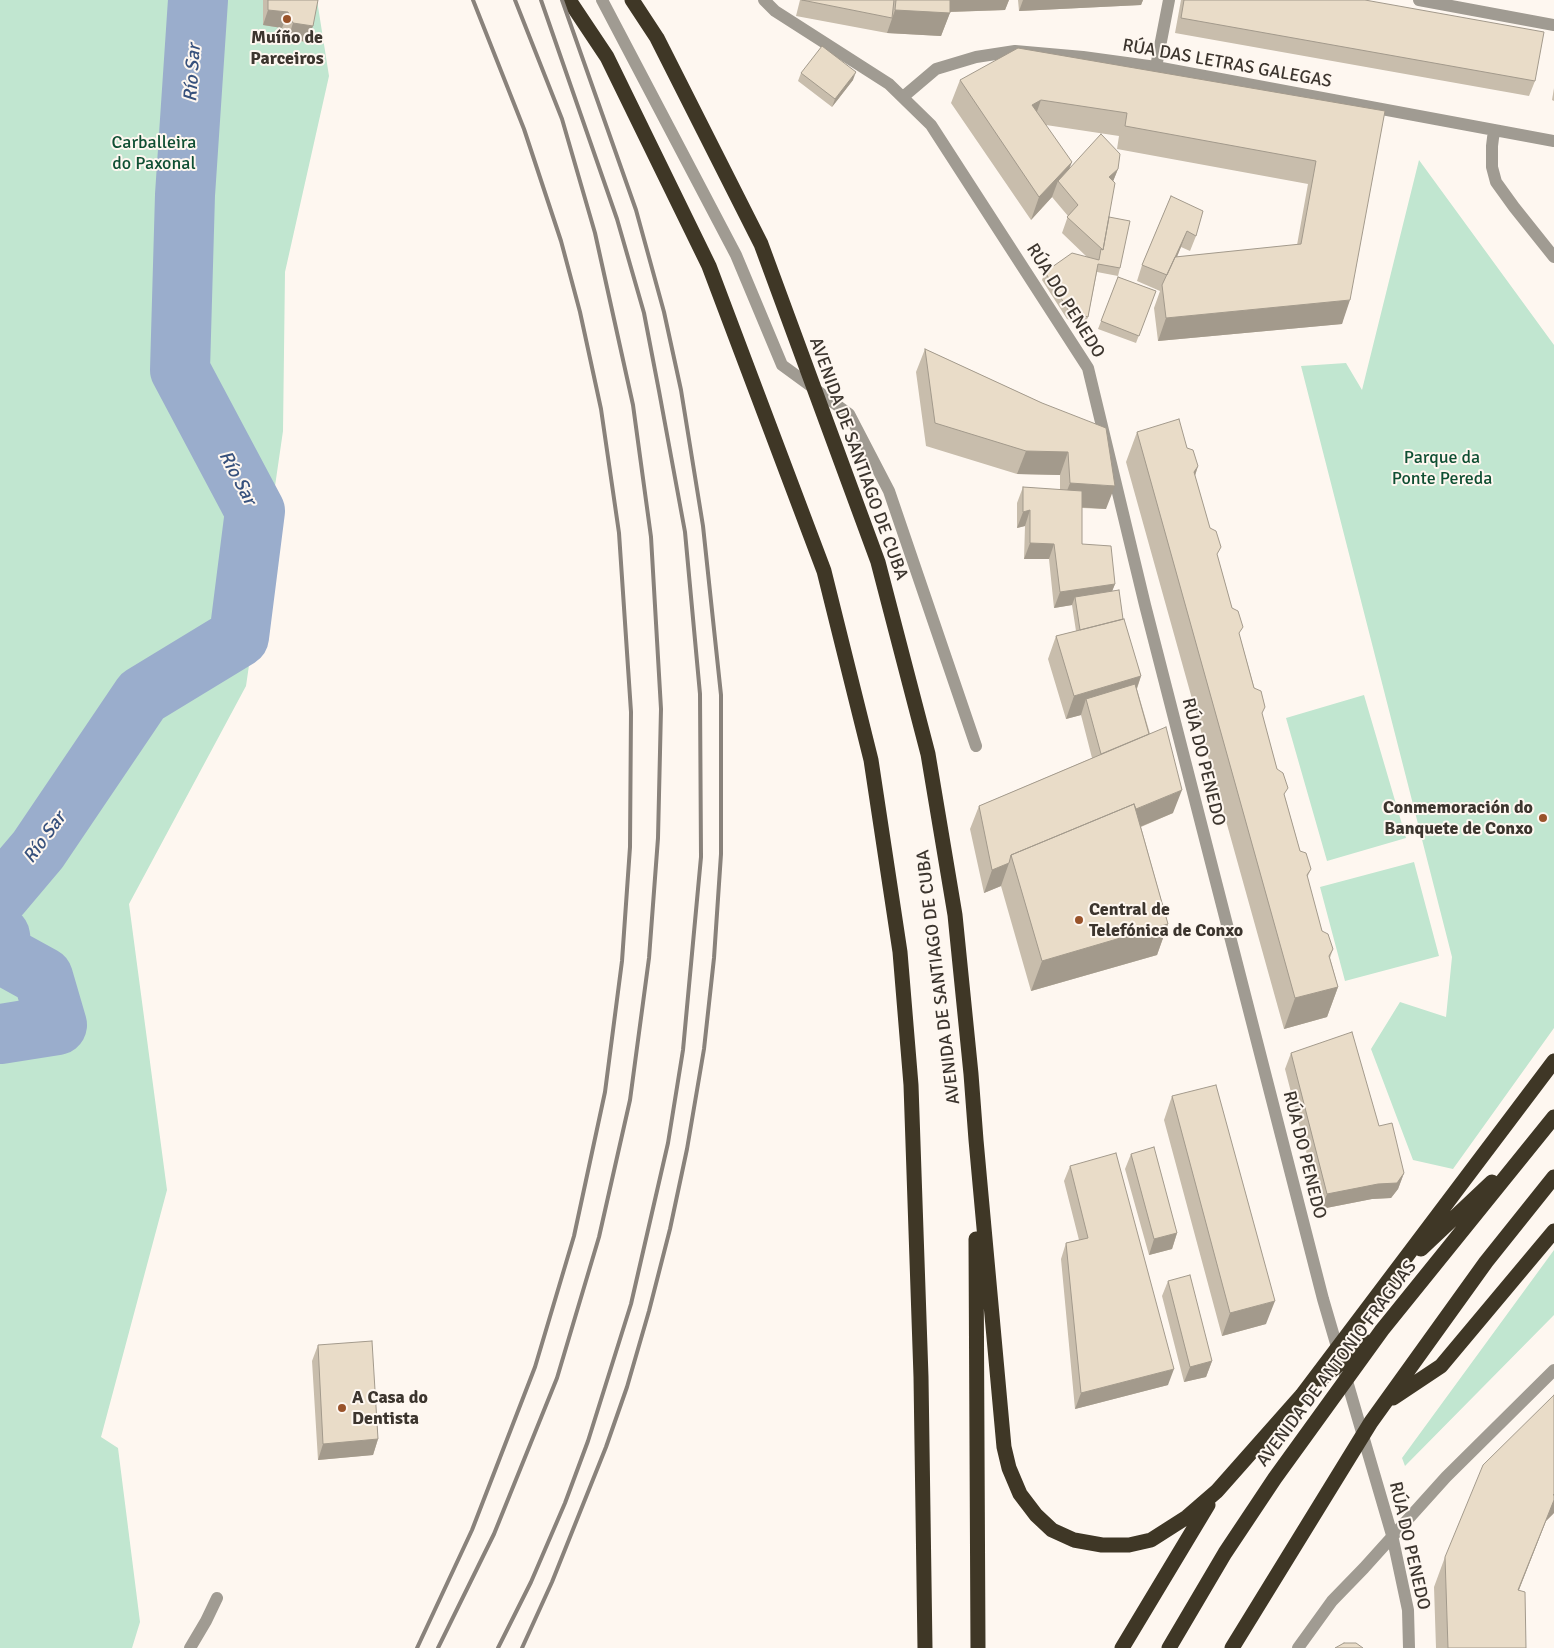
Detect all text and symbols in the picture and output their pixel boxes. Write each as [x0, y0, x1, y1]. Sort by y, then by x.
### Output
marker: Muíño de Parceiros [281, 13, 293, 25]
place label: Muíño de Parceiros [250, 27, 324, 70]
street label: RÚA DAS LETRAS GALEGAS [1121, 35, 1333, 93]
water label: Río Sar [180, 43, 206, 103]
park label: Carballeira do Paxonal [112, 132, 196, 174]
street label: RÚA DO PENEDO [1021, 240, 1109, 362]
street label: AVENIDA DE SANTIAGO DE CUBA [804, 335, 912, 583]
water label: Río Sar [213, 447, 261, 509]
park label: Parque da Ponte Pereda [1392, 447, 1492, 489]
street label: RÚA DO PENEDO [1177, 696, 1229, 828]
place label: Conmemoración do Banquete de Conxo [1383, 797, 1533, 840]
water label: Río Sar [19, 808, 71, 868]
marker: Conmemoración do Banquete de Conxo [1537, 812, 1549, 824]
street label: AVENIDA DE SANTIAGO DE CUBA [913, 848, 965, 1106]
place label: Central de Telefónica de Conxo [1089, 899, 1243, 942]
marker: Central de Telefónica de Conxo [1073, 914, 1085, 926]
street label: RÚA DO PENEDO [1278, 1089, 1330, 1221]
street label: AVENIDA DE ANTONIO FRAGUAS [1252, 1257, 1422, 1471]
place label: A Casa do Dentista [352, 1387, 428, 1430]
marker: A Casa do Dentista [336, 1402, 348, 1414]
street label: RÚA DO PENEDO [1384, 1480, 1434, 1612]

